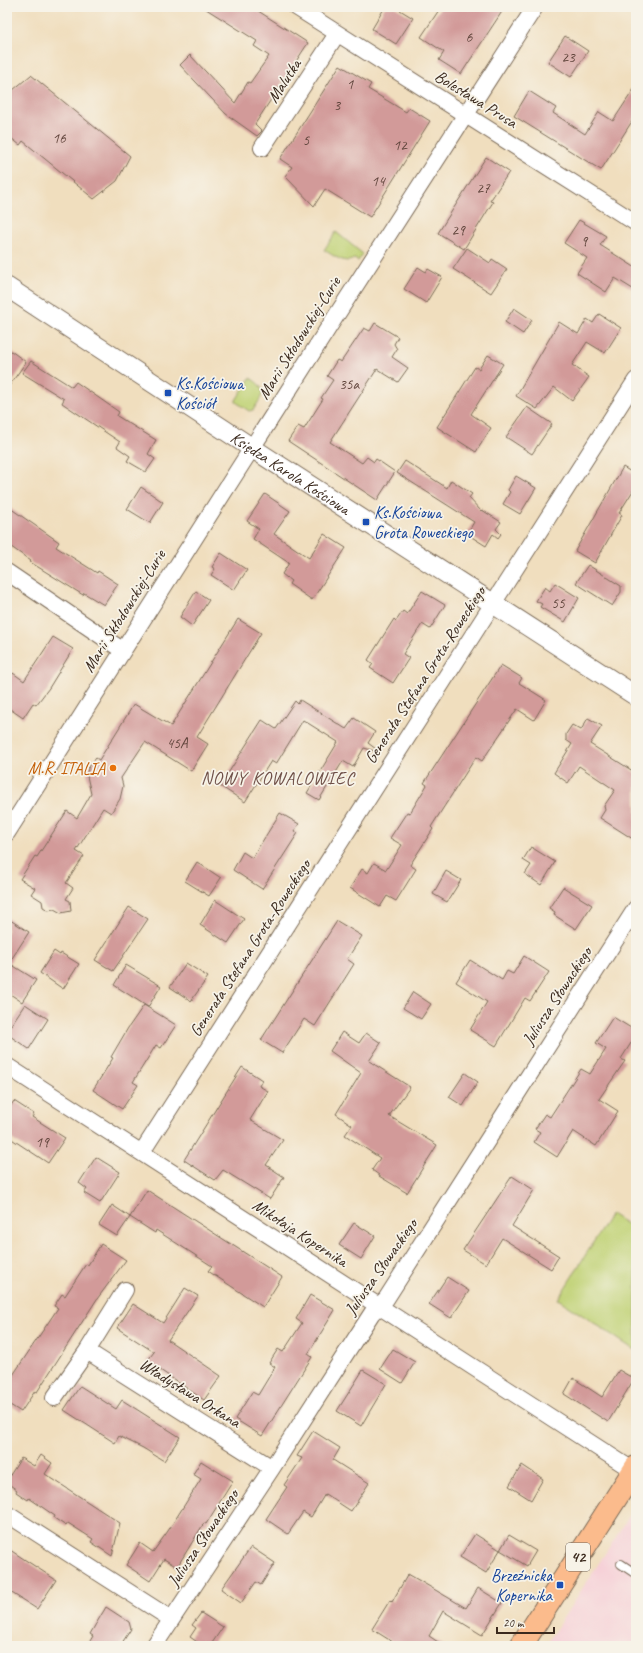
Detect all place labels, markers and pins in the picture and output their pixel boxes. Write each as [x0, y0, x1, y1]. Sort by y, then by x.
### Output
place label: Ks.Kościowa Kościół [176, 373, 245, 414]
marker: Ks.Kościowa Kościół [163, 388, 173, 398]
place label: Ks.Kościowa Grota Roweckiego [374, 502, 474, 543]
marker: Ks.Kościowa Grota Roweckiego [361, 517, 371, 527]
place label: M.R. ITALIA [28, 758, 106, 779]
marker: M.R. ITALIA [108, 763, 118, 773]
place label: Brzeźnicka Kopernika [491, 1565, 554, 1606]
marker: Brzeźnicka Kopernika [555, 1580, 565, 1590]

